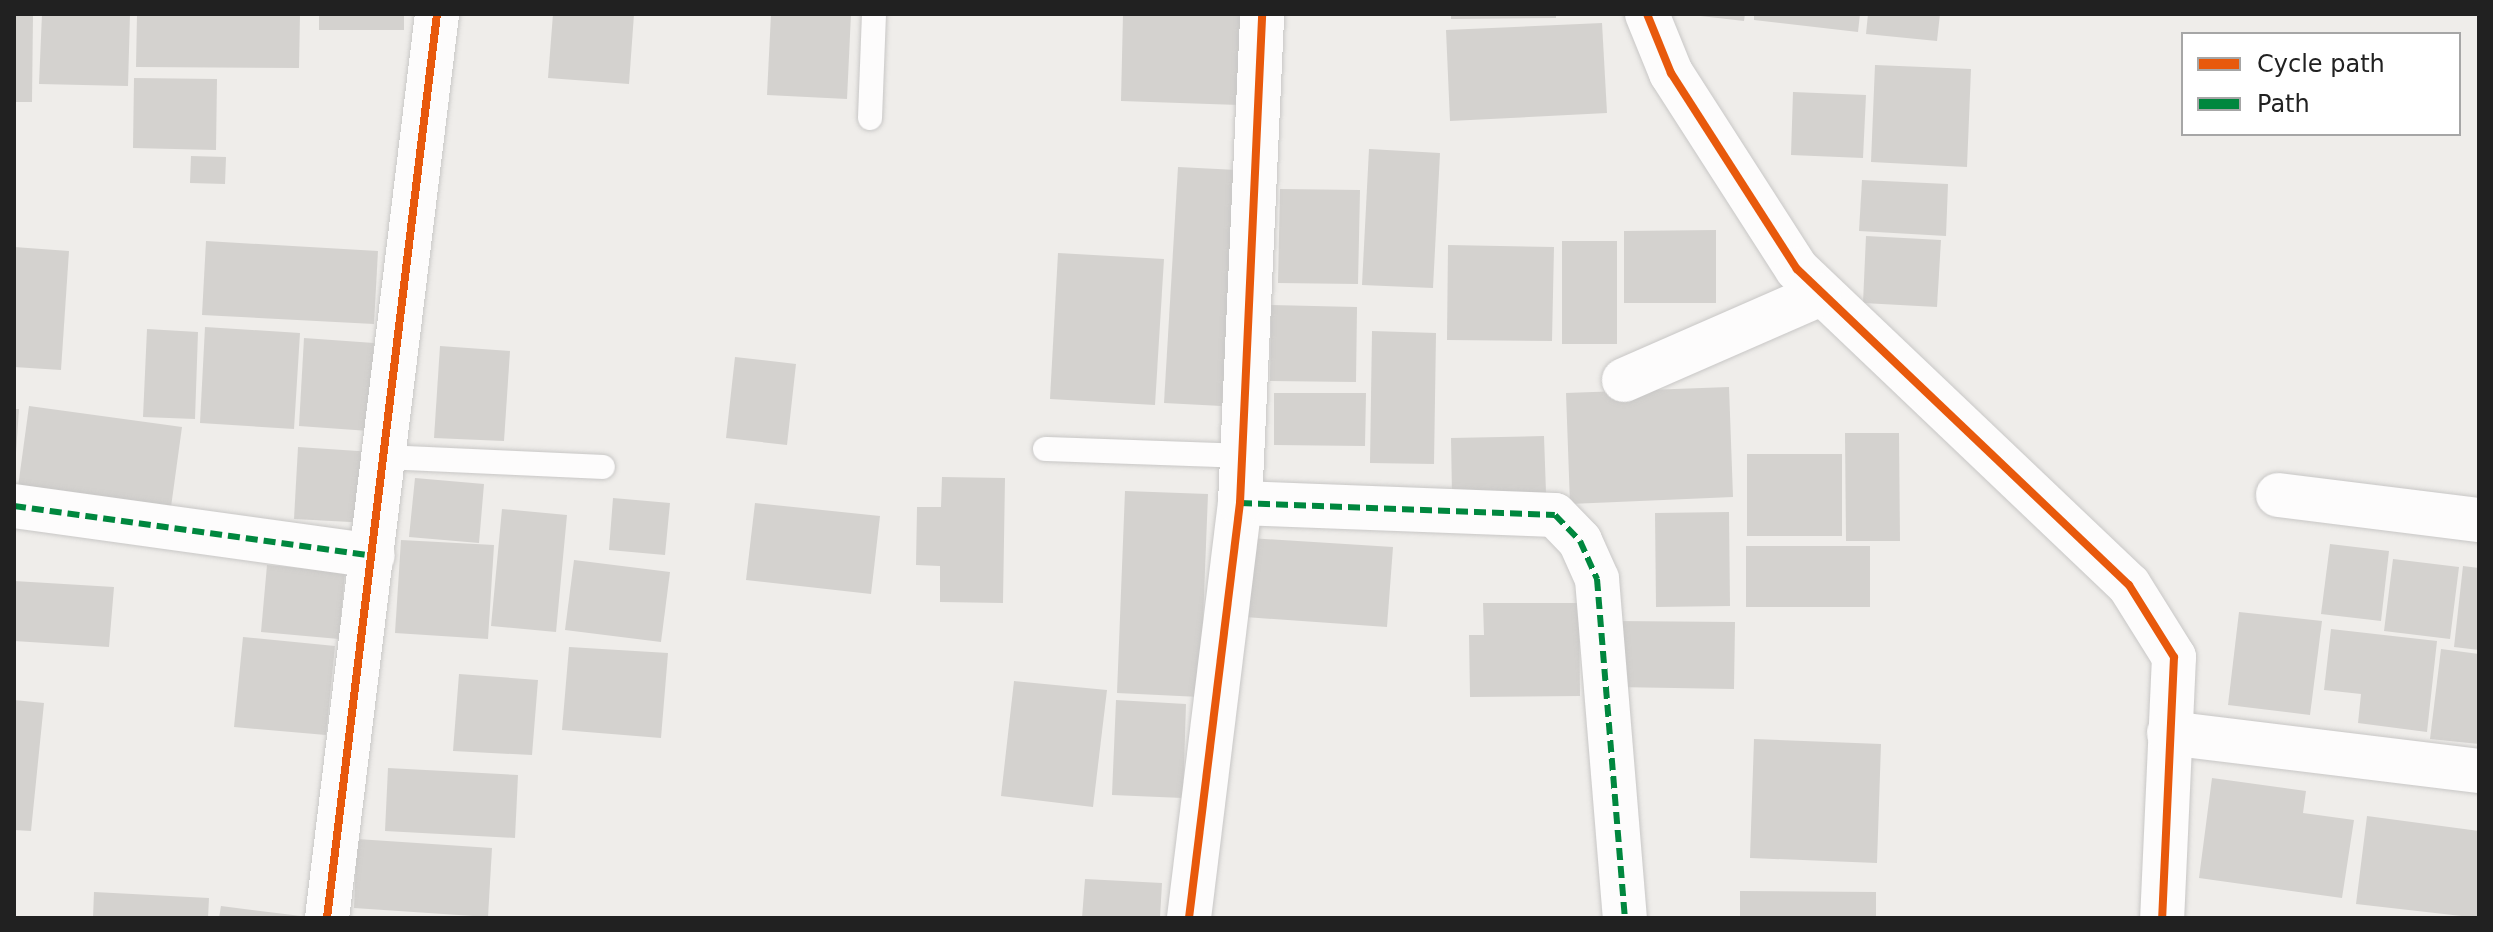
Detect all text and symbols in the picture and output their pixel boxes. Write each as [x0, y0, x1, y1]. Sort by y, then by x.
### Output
legend [2181, 32, 2461, 136]
text: Cycle path [2257, 50, 2385, 78]
text: Path [2257, 90, 2310, 118]

